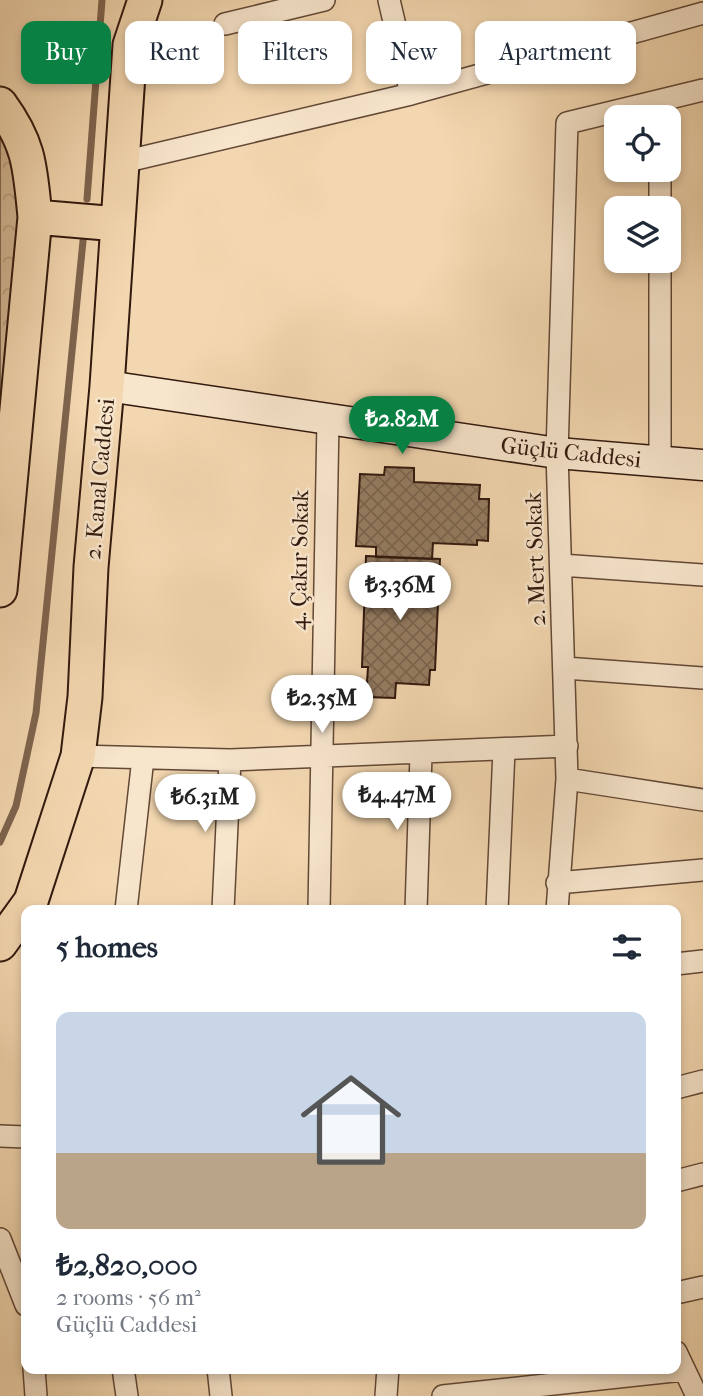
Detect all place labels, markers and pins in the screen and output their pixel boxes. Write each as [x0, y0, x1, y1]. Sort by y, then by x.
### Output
pin: ₺2.82M [345, 396, 459, 456]
pin: ₺3.36M [343, 562, 457, 622]
pin: ₺2.35M [265, 676, 379, 735]
pin: ₺4.47M [340, 772, 454, 832]
pin: ₺6.31M [148, 774, 262, 834]

